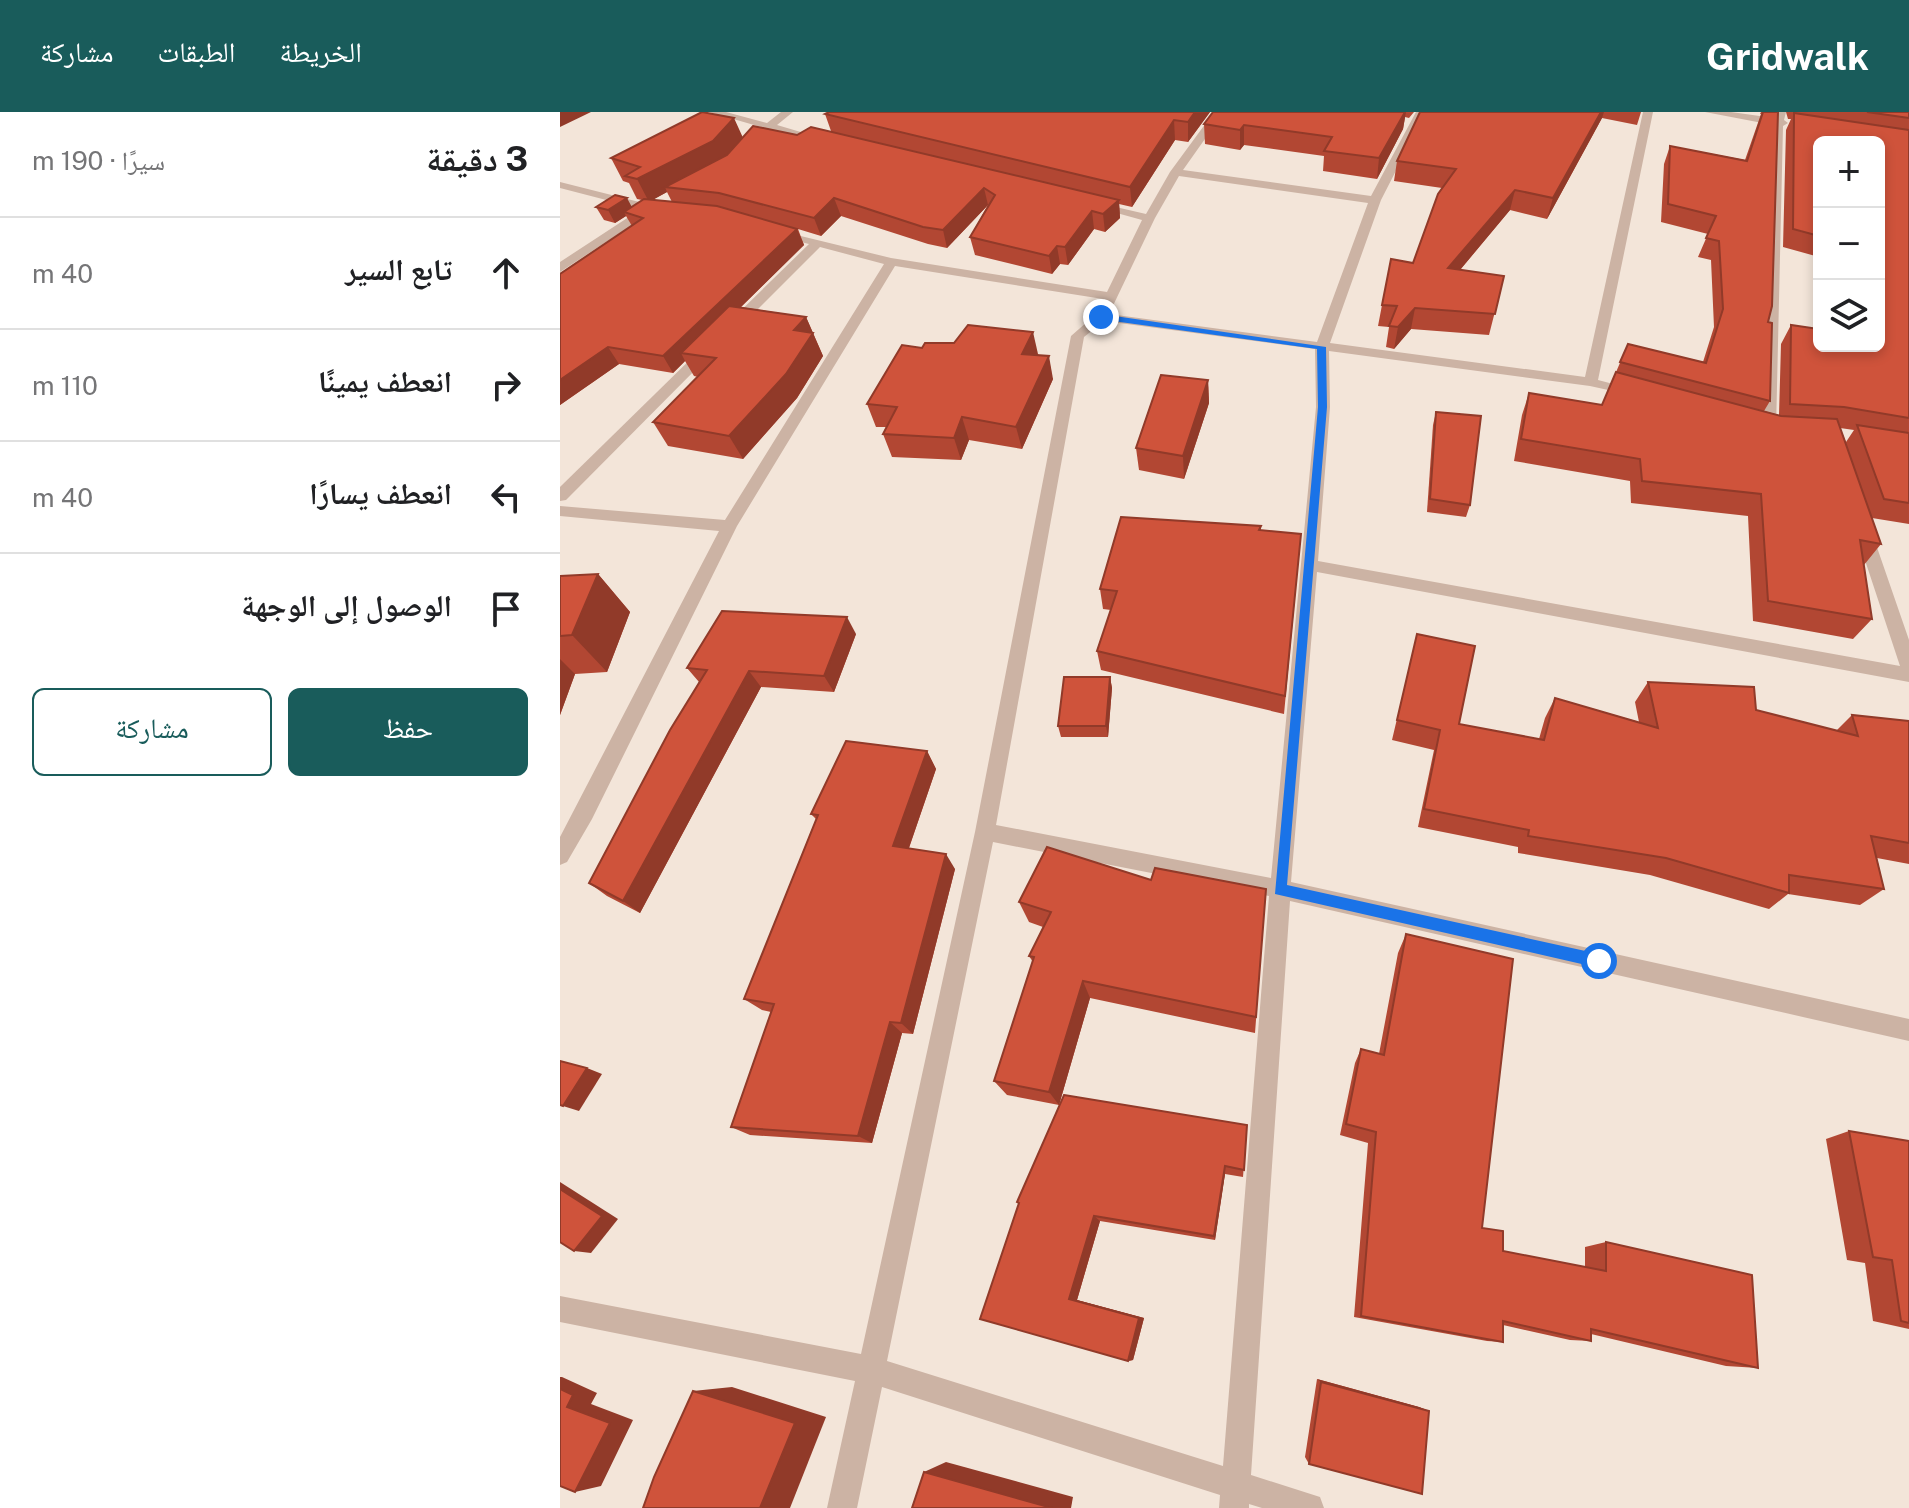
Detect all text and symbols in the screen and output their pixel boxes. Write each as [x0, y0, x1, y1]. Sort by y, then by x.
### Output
text: Gridwalk [1706, 34, 1869, 79]
text: مشاركة [40, 35, 114, 68]
text: الطبقات [158, 35, 235, 68]
text: الخريطة [279, 35, 362, 68]
map controls [1813, 136, 1885, 352]
button: + [1813, 136, 1885, 208]
text: 3 دقيقة [426, 139, 528, 179]
text: سيرًا · 190 m [32, 145, 165, 176]
button: − [1813, 208, 1885, 280]
text: تابع السير [345, 251, 452, 287]
icon: ahead [484, 251, 528, 295]
text: 40 m [32, 258, 93, 289]
button: layers [1813, 280, 1885, 352]
route end [1083, 299, 1119, 335]
text: انعطف يمينًا [318, 363, 452, 399]
icon: right [484, 363, 528, 407]
text: 110 m [32, 370, 98, 401]
text: انعطف يسارًا [309, 475, 452, 511]
icon: left [484, 475, 528, 519]
text: 40 m [32, 482, 93, 513]
text: الوصول إلى الوجهة [241, 587, 452, 623]
icon: arrive [484, 587, 528, 631]
button: مشاركة [32, 688, 272, 776]
button: حفظ [288, 688, 528, 776]
route start [1581, 943, 1617, 979]

